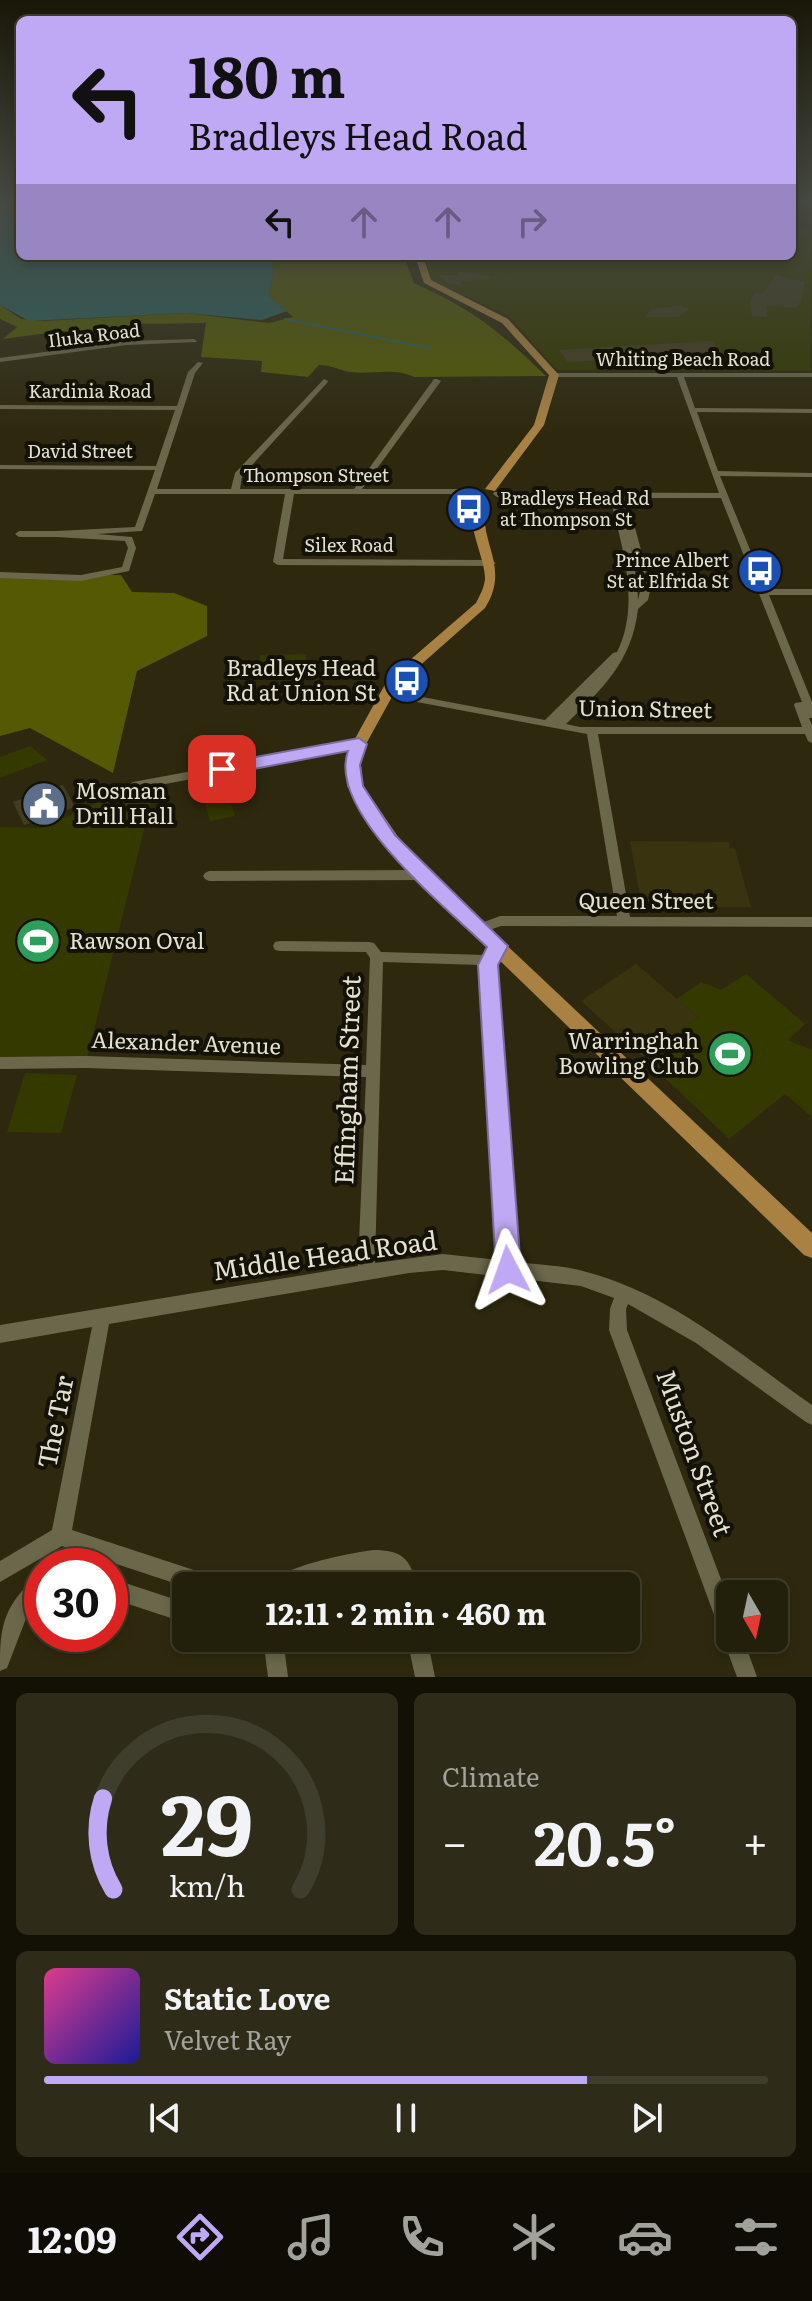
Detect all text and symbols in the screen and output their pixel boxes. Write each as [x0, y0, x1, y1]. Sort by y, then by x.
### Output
text: 180 m [188, 32, 346, 115]
icon: left [56, 48, 160, 152]
text: Bradleys Head Road [188, 108, 527, 161]
icon: left [258, 200, 302, 244]
icon: ahead [342, 200, 386, 244]
icon: ahead [426, 200, 470, 244]
icon: right [510, 200, 554, 244]
street label: Iluka Road [46, 315, 141, 354]
street label: Whiting Beach Road [596, 345, 770, 372]
street label: Kardinia Road [28, 377, 152, 404]
street label: David Street [27, 437, 133, 464]
street label: Thompson Street [243, 461, 390, 488]
place label: Bradleys Head Rd at Thompson St [500, 484, 650, 532]
bus stop icon: Bradleys Head Rd at Thompson St [445, 485, 493, 533]
street label: Silex Road [304, 531, 394, 558]
place label: Prince Albert St at Elfrida St [606, 546, 730, 594]
bus stop icon: Prince Albert St at Elfrida St [736, 547, 784, 595]
place label: Bradleys Head Rd at Union St [226, 650, 376, 708]
bus stop icon: Bradleys Head Rd at Union St [383, 657, 431, 705]
street label: Union Street [578, 690, 712, 725]
pin [188, 735, 256, 803]
icon: arrive [200, 747, 244, 791]
place label: Mosman Drill Hall [75, 773, 174, 831]
public building icon: Mosman Drill Hall [20, 780, 68, 828]
street label: Queen Street [578, 883, 714, 916]
sports icon: Rawson Oval [14, 917, 62, 965]
place label: Rawson Oval [69, 923, 204, 956]
street label: Effingham Street [322, 974, 369, 1185]
street label: Alexander Avenue [91, 1022, 281, 1061]
place label: Warringhah Bowling Club [558, 1023, 699, 1081]
sports icon: Warringhah Bowling Club [706, 1030, 754, 1078]
street label: Middle Head Road [210, 1218, 439, 1289]
position arrow [466, 1228, 550, 1312]
street label: Muston Street [648, 1363, 745, 1541]
street label: The Tar [25, 1371, 82, 1471]
speed limit sign: 30 [24, 1548, 128, 1652]
north arrow [716, 1580, 788, 1652]
map controls [716, 1580, 788, 1652]
text: 12:11 · 2 min · 460 m [266, 1590, 546, 1634]
text: Climate [442, 1756, 540, 1795]
text: 29 [161, 1758, 253, 1882]
text: 20.5° [534, 1795, 676, 1884]
text: − [442, 1807, 468, 1873]
text: + [742, 1807, 768, 1873]
text: km/h [169, 1863, 245, 1906]
text: Static Love [164, 1975, 331, 2019]
text: Velvet Ray [164, 2019, 291, 2058]
icon: previous [143, 2096, 187, 2140]
icon: pause [384, 2096, 428, 2140]
icon: next [625, 2096, 669, 2140]
icon: directions [172, 2209, 228, 2265]
icon: music [283, 2209, 339, 2265]
icon: phone [394, 2209, 450, 2265]
icon: climate [506, 2209, 562, 2265]
icon: car [617, 2209, 673, 2265]
icon: filters [728, 2209, 784, 2265]
text: 12:09 [28, 2211, 117, 2264]

